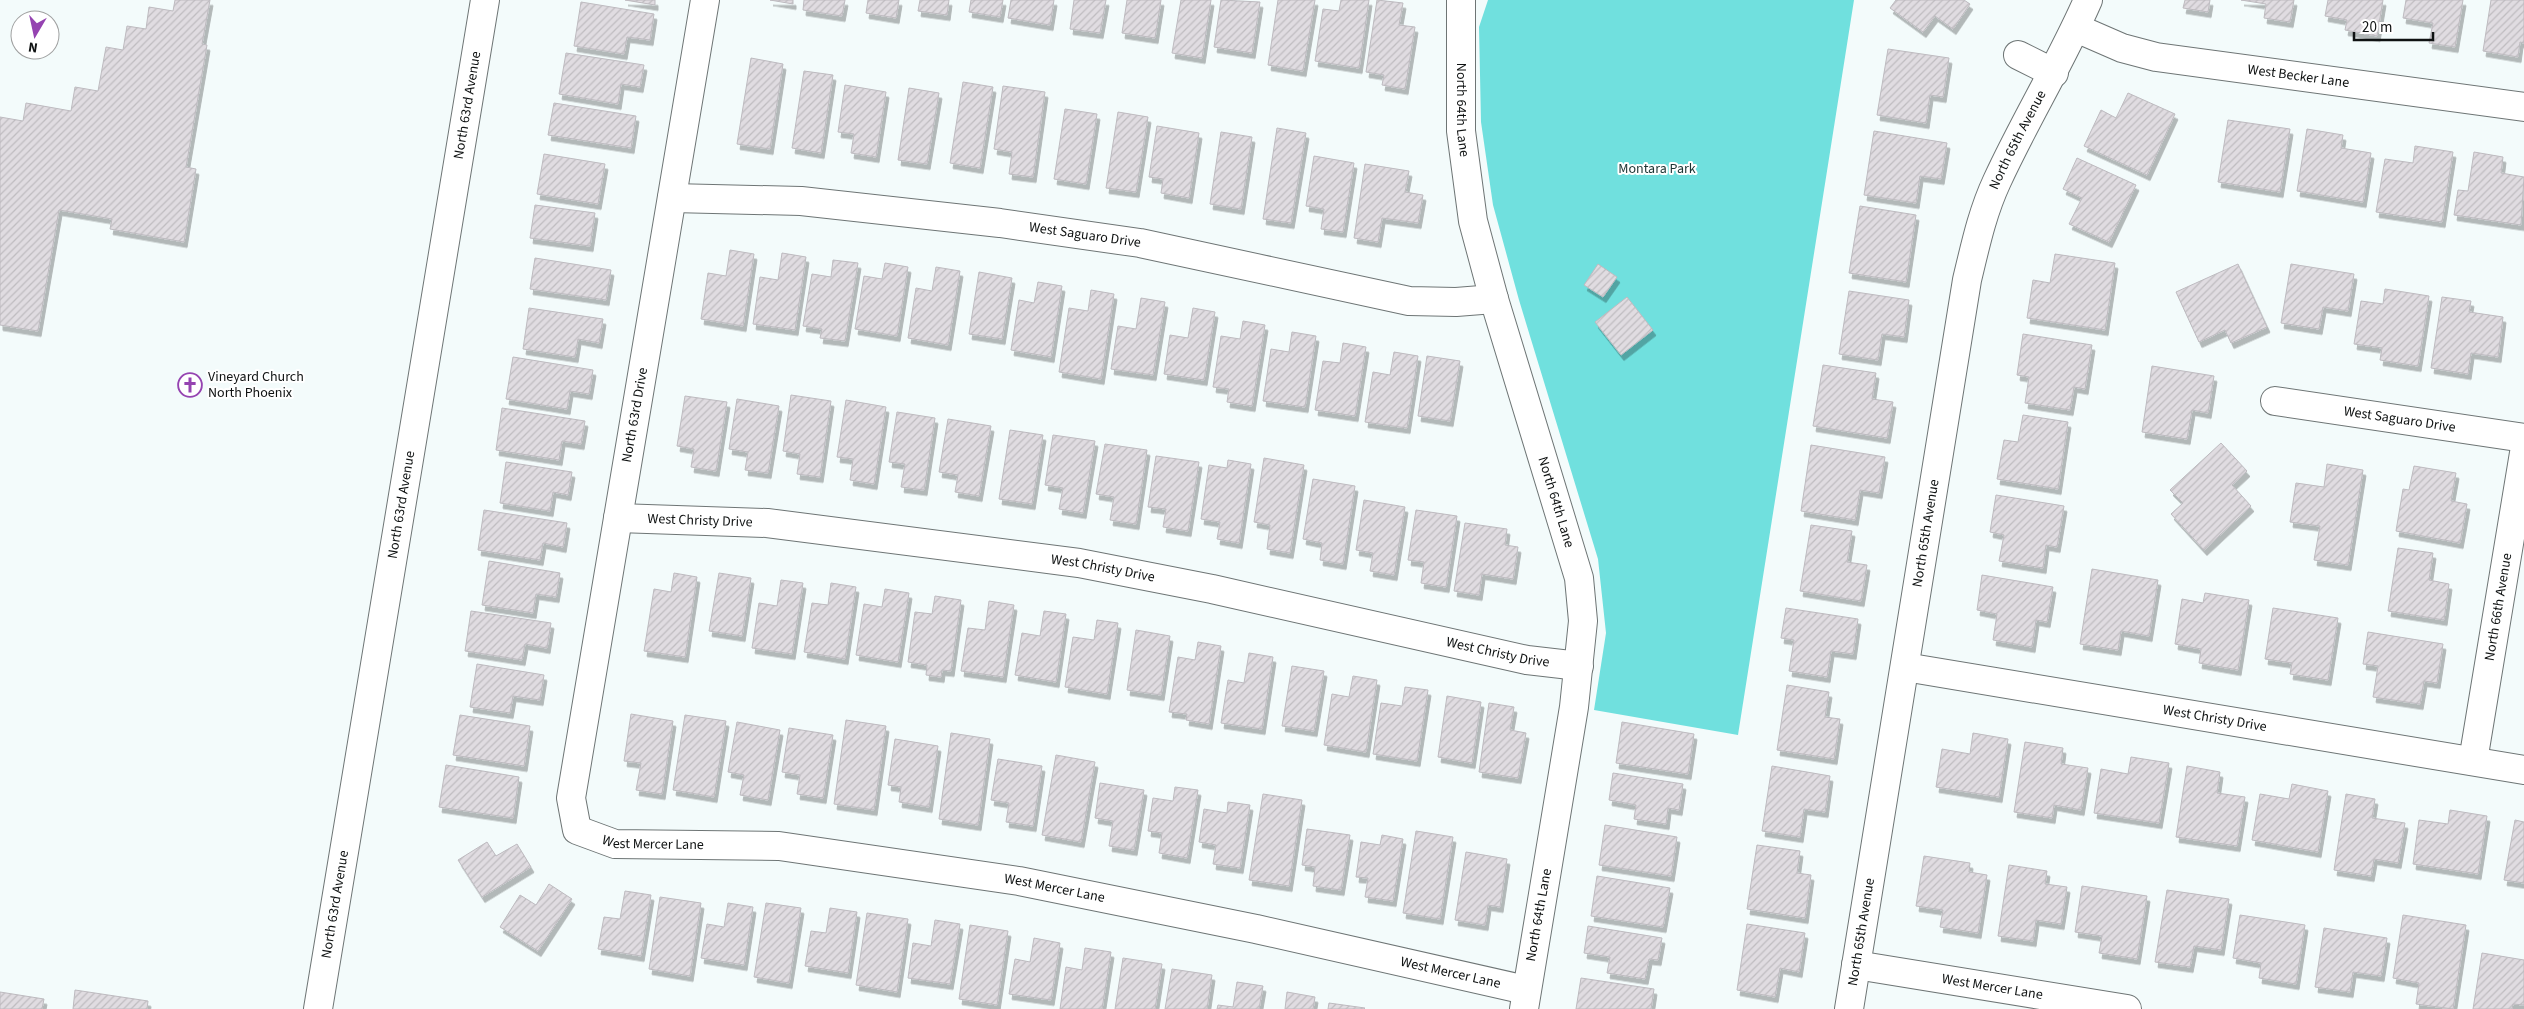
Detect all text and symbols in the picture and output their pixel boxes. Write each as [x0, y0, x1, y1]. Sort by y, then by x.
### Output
north arrow [10, 10, 60, 60]
scale bar [2354, 10, 2433, 42]
text: 20 m [2362, 17, 2392, 38]
text: N [27, 36, 39, 57]
street label: North 63rd Avenue [449, 50, 486, 161]
street label: West Becker Lane [2246, 60, 2351, 93]
street label: North 64th Lane [1451, 63, 1474, 158]
street label: North 65th Avenue [1984, 87, 2051, 193]
park label: Montara Park [1618, 159, 1696, 179]
street label: West Saguaro Drive [1028, 217, 1142, 253]
street label: North 63rd Drive [617, 366, 653, 464]
place label: Vineyard Church North Phoenix [208, 367, 304, 403]
church icon: Vineyard Church North Phoenix [177, 372, 203, 398]
street label: West Saguaro Drive [2342, 401, 2457, 438]
street label: North 63rd Avenue [383, 449, 420, 560]
street label: North 64th Lane [1533, 454, 1579, 550]
street label: North 65th Avenue [1907, 478, 1945, 589]
street label: West Christy Drive [647, 509, 753, 533]
street label: West Christy Drive [1050, 549, 1156, 588]
street label: North 66th Avenue [2480, 552, 2517, 662]
street label: West Christy Drive [1444, 632, 1551, 673]
street label: West Christy Drive [2161, 700, 2268, 737]
street label: West Mercer Lane [599, 830, 704, 855]
street label: North 63rd Avenue [317, 849, 354, 960]
street label: North 64th Lane [1521, 867, 1557, 963]
street label: West Mercer Lane [1003, 869, 1107, 908]
street label: North 65th Avenue [1843, 877, 1880, 987]
street label: West Mercer Lane [1398, 952, 1503, 994]
street label: West Mercer Lane [1940, 969, 2044, 1005]

